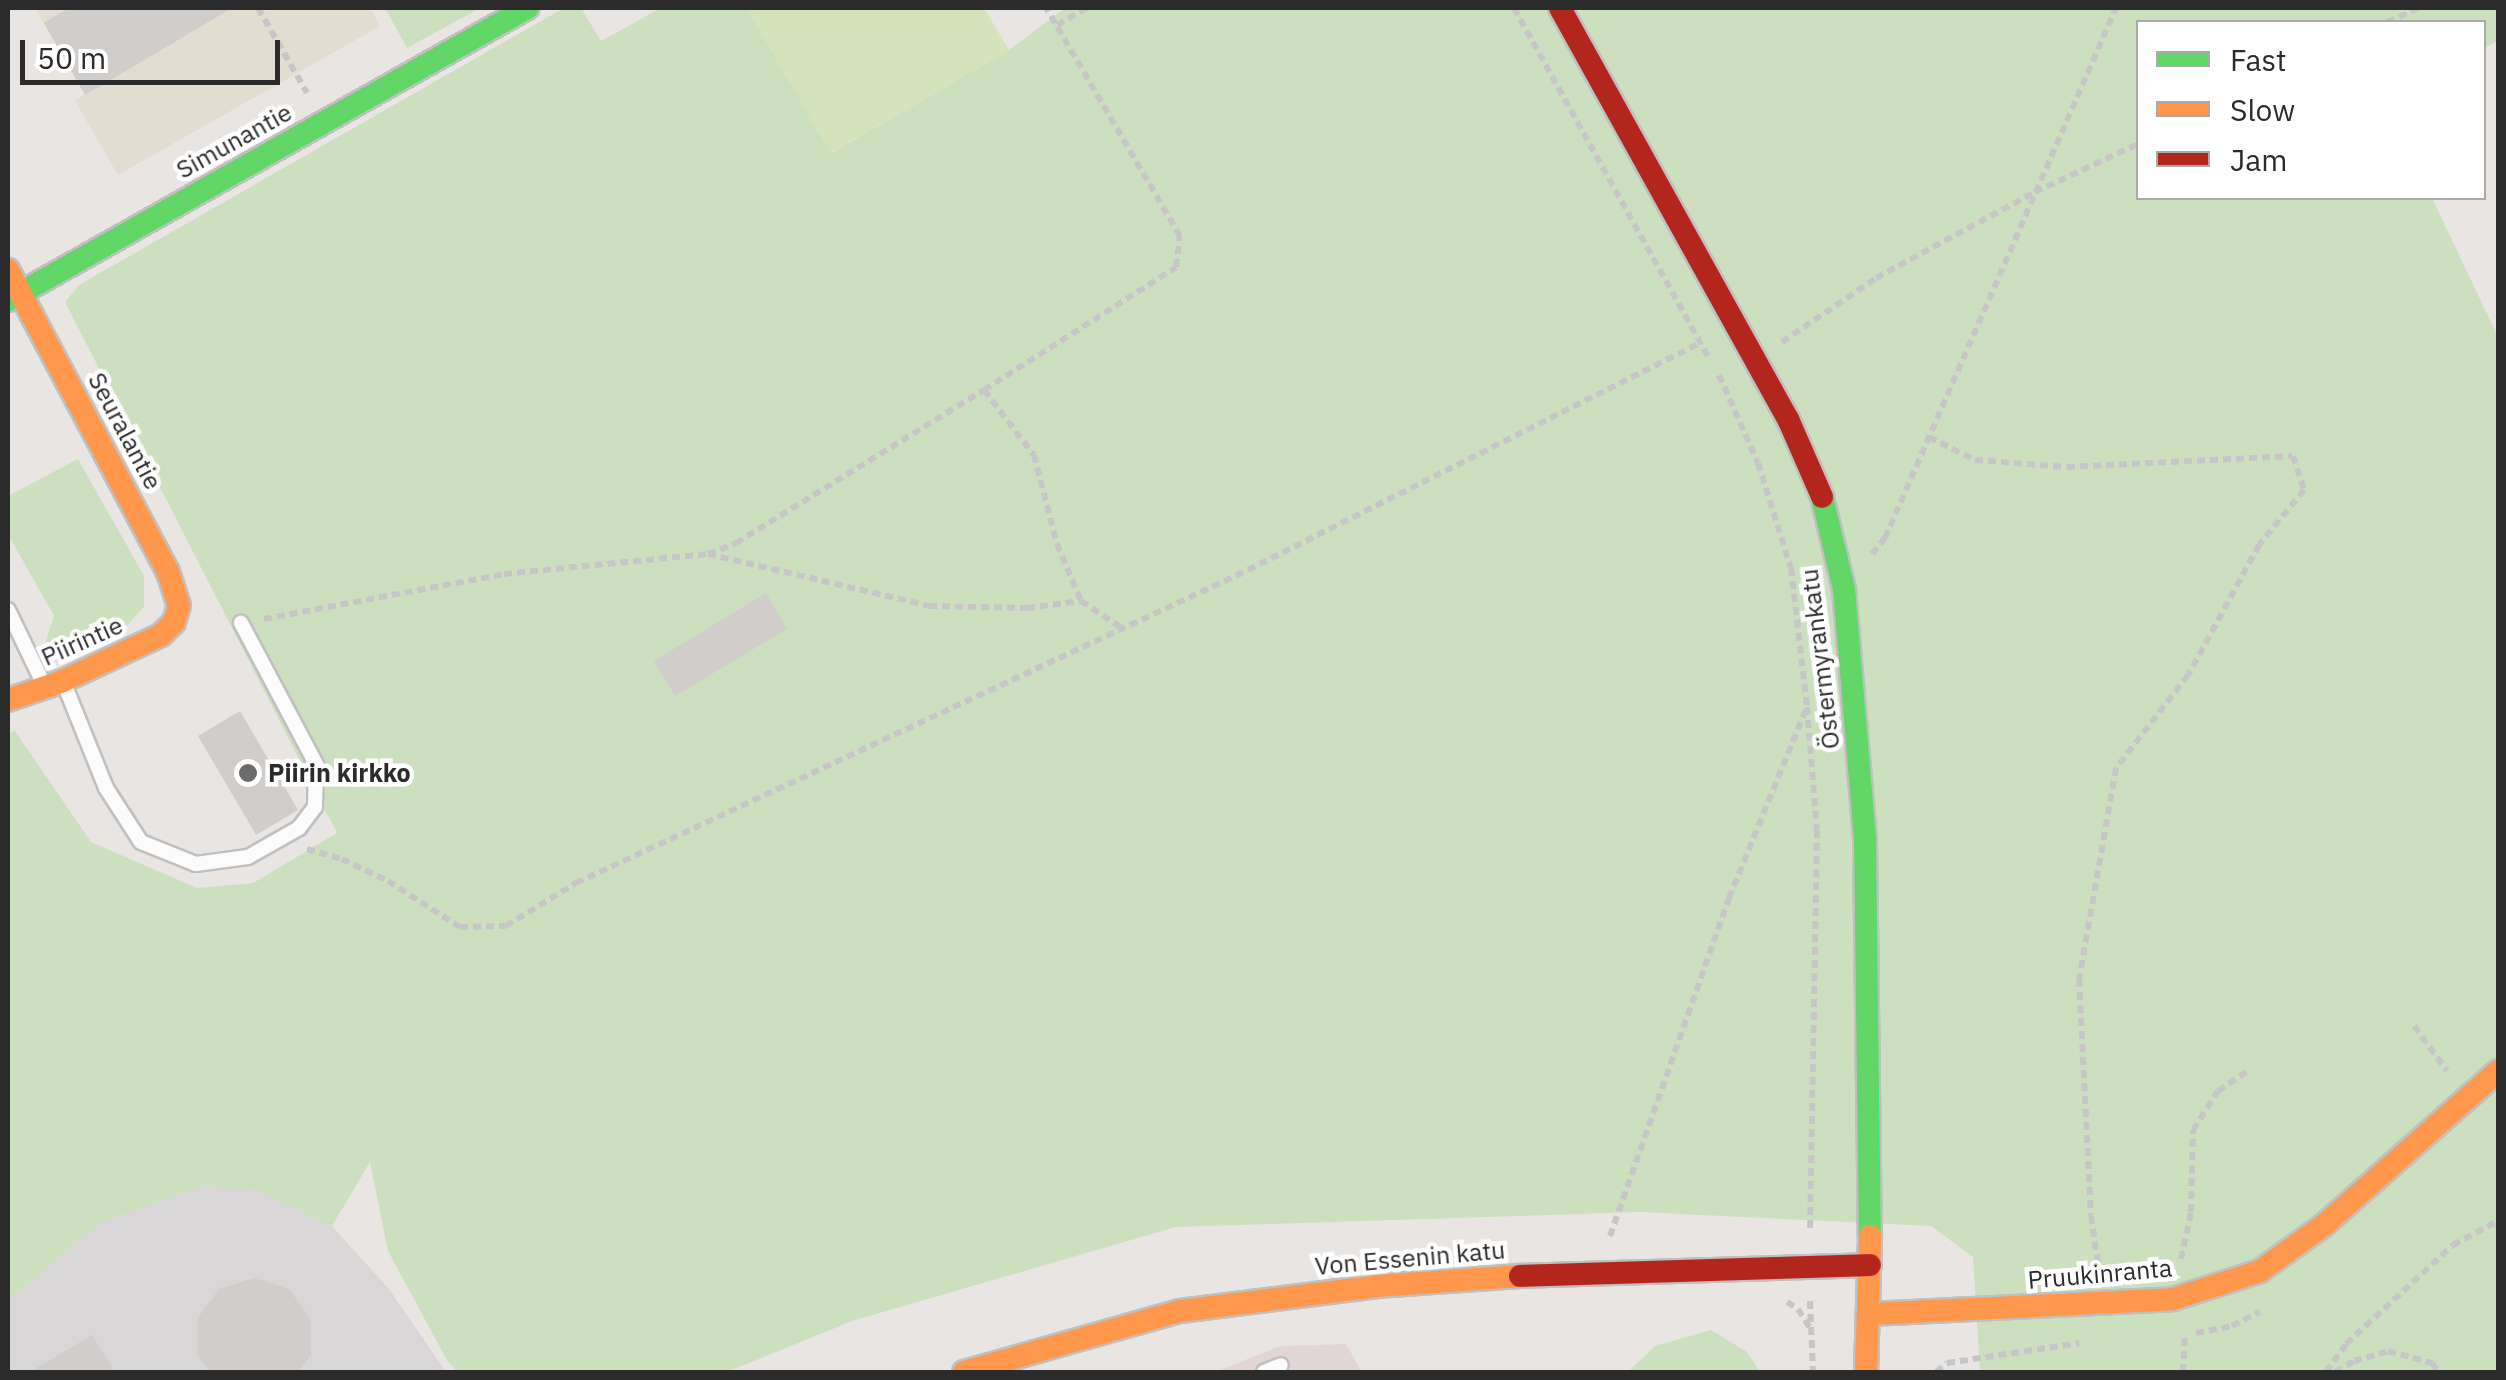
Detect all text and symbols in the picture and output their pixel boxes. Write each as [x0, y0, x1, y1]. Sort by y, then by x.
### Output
scale bar [25, 20, 285, 82]
legend [2136, 20, 2486, 200]
text: 50 m [37, 38, 106, 77]
text: Fast [2230, 40, 2287, 79]
text: Slow [2230, 90, 2295, 129]
street label: Simunantie [171, 97, 297, 185]
text: Jam [2230, 140, 2288, 179]
street label: Seuralantie [82, 367, 168, 495]
street label: Östermyrankatu [1794, 567, 1846, 751]
street label: Piirintie [37, 610, 127, 672]
place label: Piirin kirkko [268, 758, 411, 788]
marker: Piirin kirkko [237, 762, 259, 784]
street label: Von Essenin katu [1314, 1235, 1506, 1281]
street label: Pruukinranta [2027, 1253, 2173, 1295]

